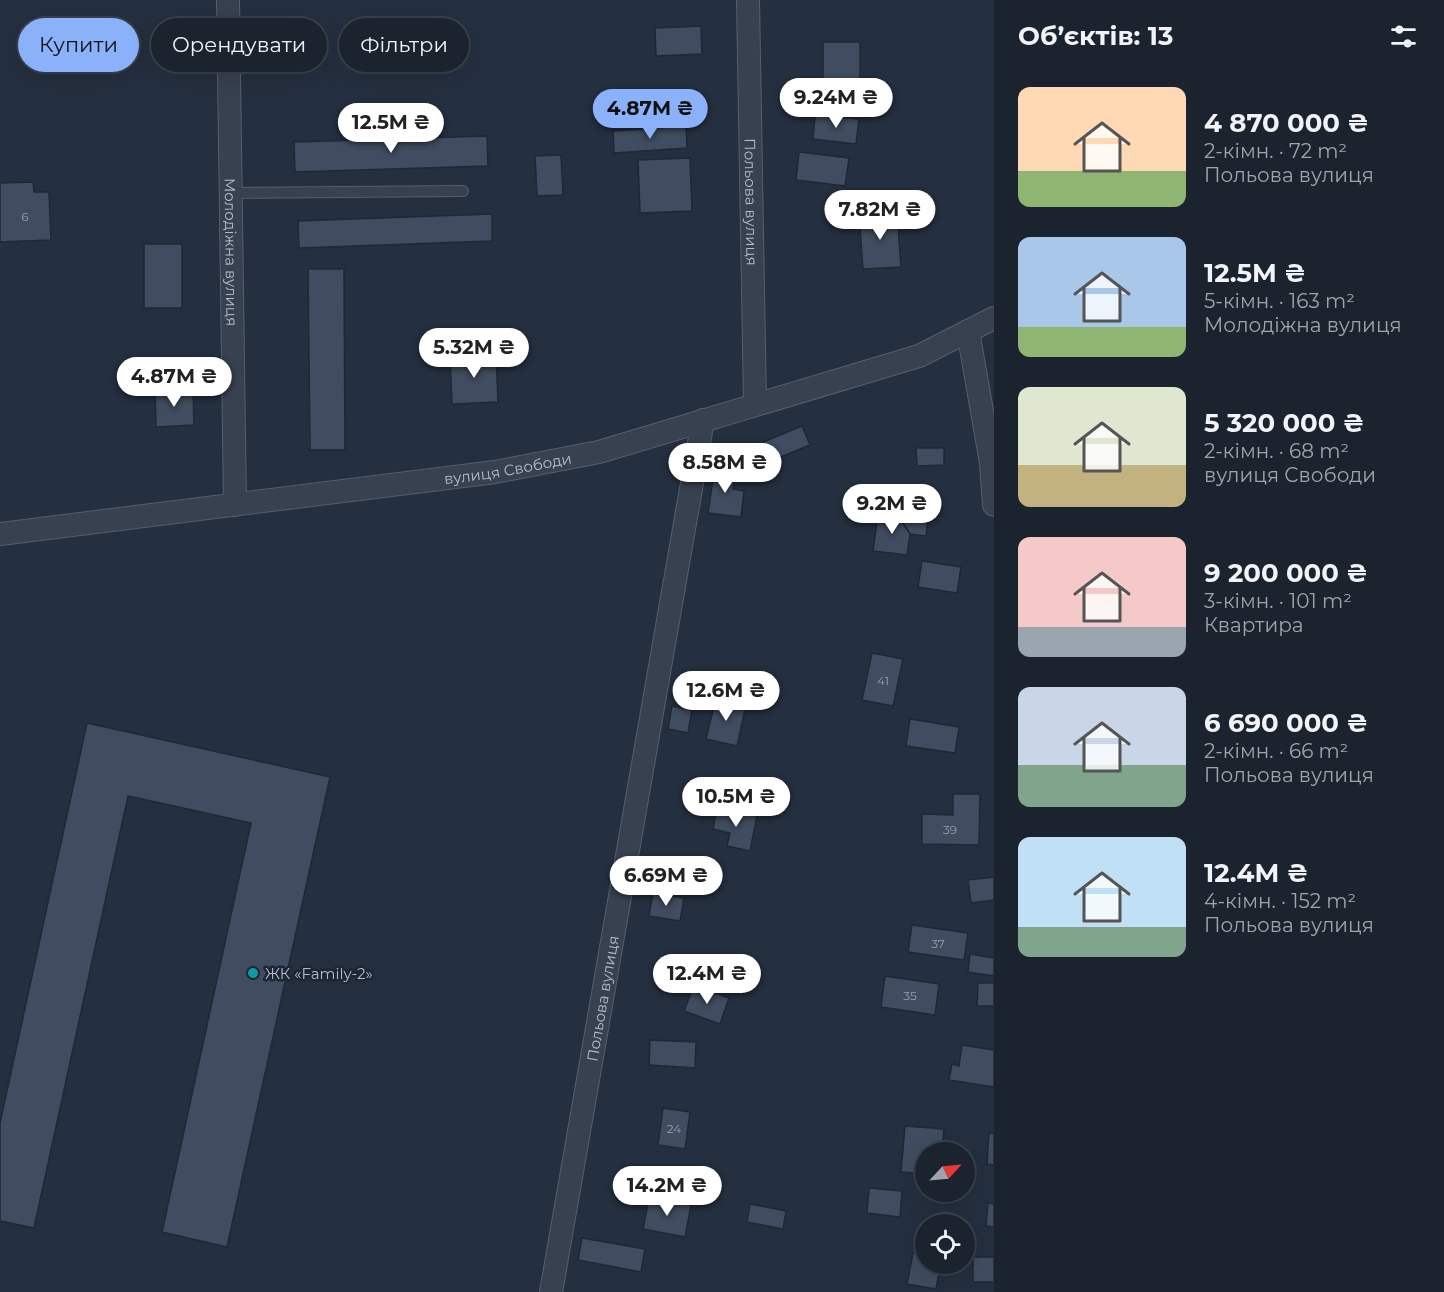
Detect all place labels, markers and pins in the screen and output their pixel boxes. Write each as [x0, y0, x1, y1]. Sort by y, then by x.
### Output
pin: 9.24M ₴ [781, 78, 891, 129]
pin: 4.87M ₴ [595, 89, 705, 140]
pin: 12.5M ₴ [336, 103, 446, 154]
pin: 7.82M ₴ [825, 190, 935, 241]
pin: 5.32M ₴ [419, 328, 529, 379]
pin: 4.87M ₴ [119, 357, 229, 408]
pin: 8.58M ₴ [670, 443, 780, 494]
pin: 9.2M ₴ [843, 484, 941, 535]
pin: 12.6M ₴ [671, 671, 781, 722]
pin: 10.5M ₴ [681, 777, 791, 828]
pin: 6.69M ₴ [611, 856, 721, 907]
pin: 12.4M ₴ [652, 954, 762, 1005]
place label: ЖК «Family-2» [265, 964, 373, 983]
marker: ЖК «Family-2» [246, 966, 260, 980]
pin: 14.2M ₴ [612, 1166, 722, 1217]

